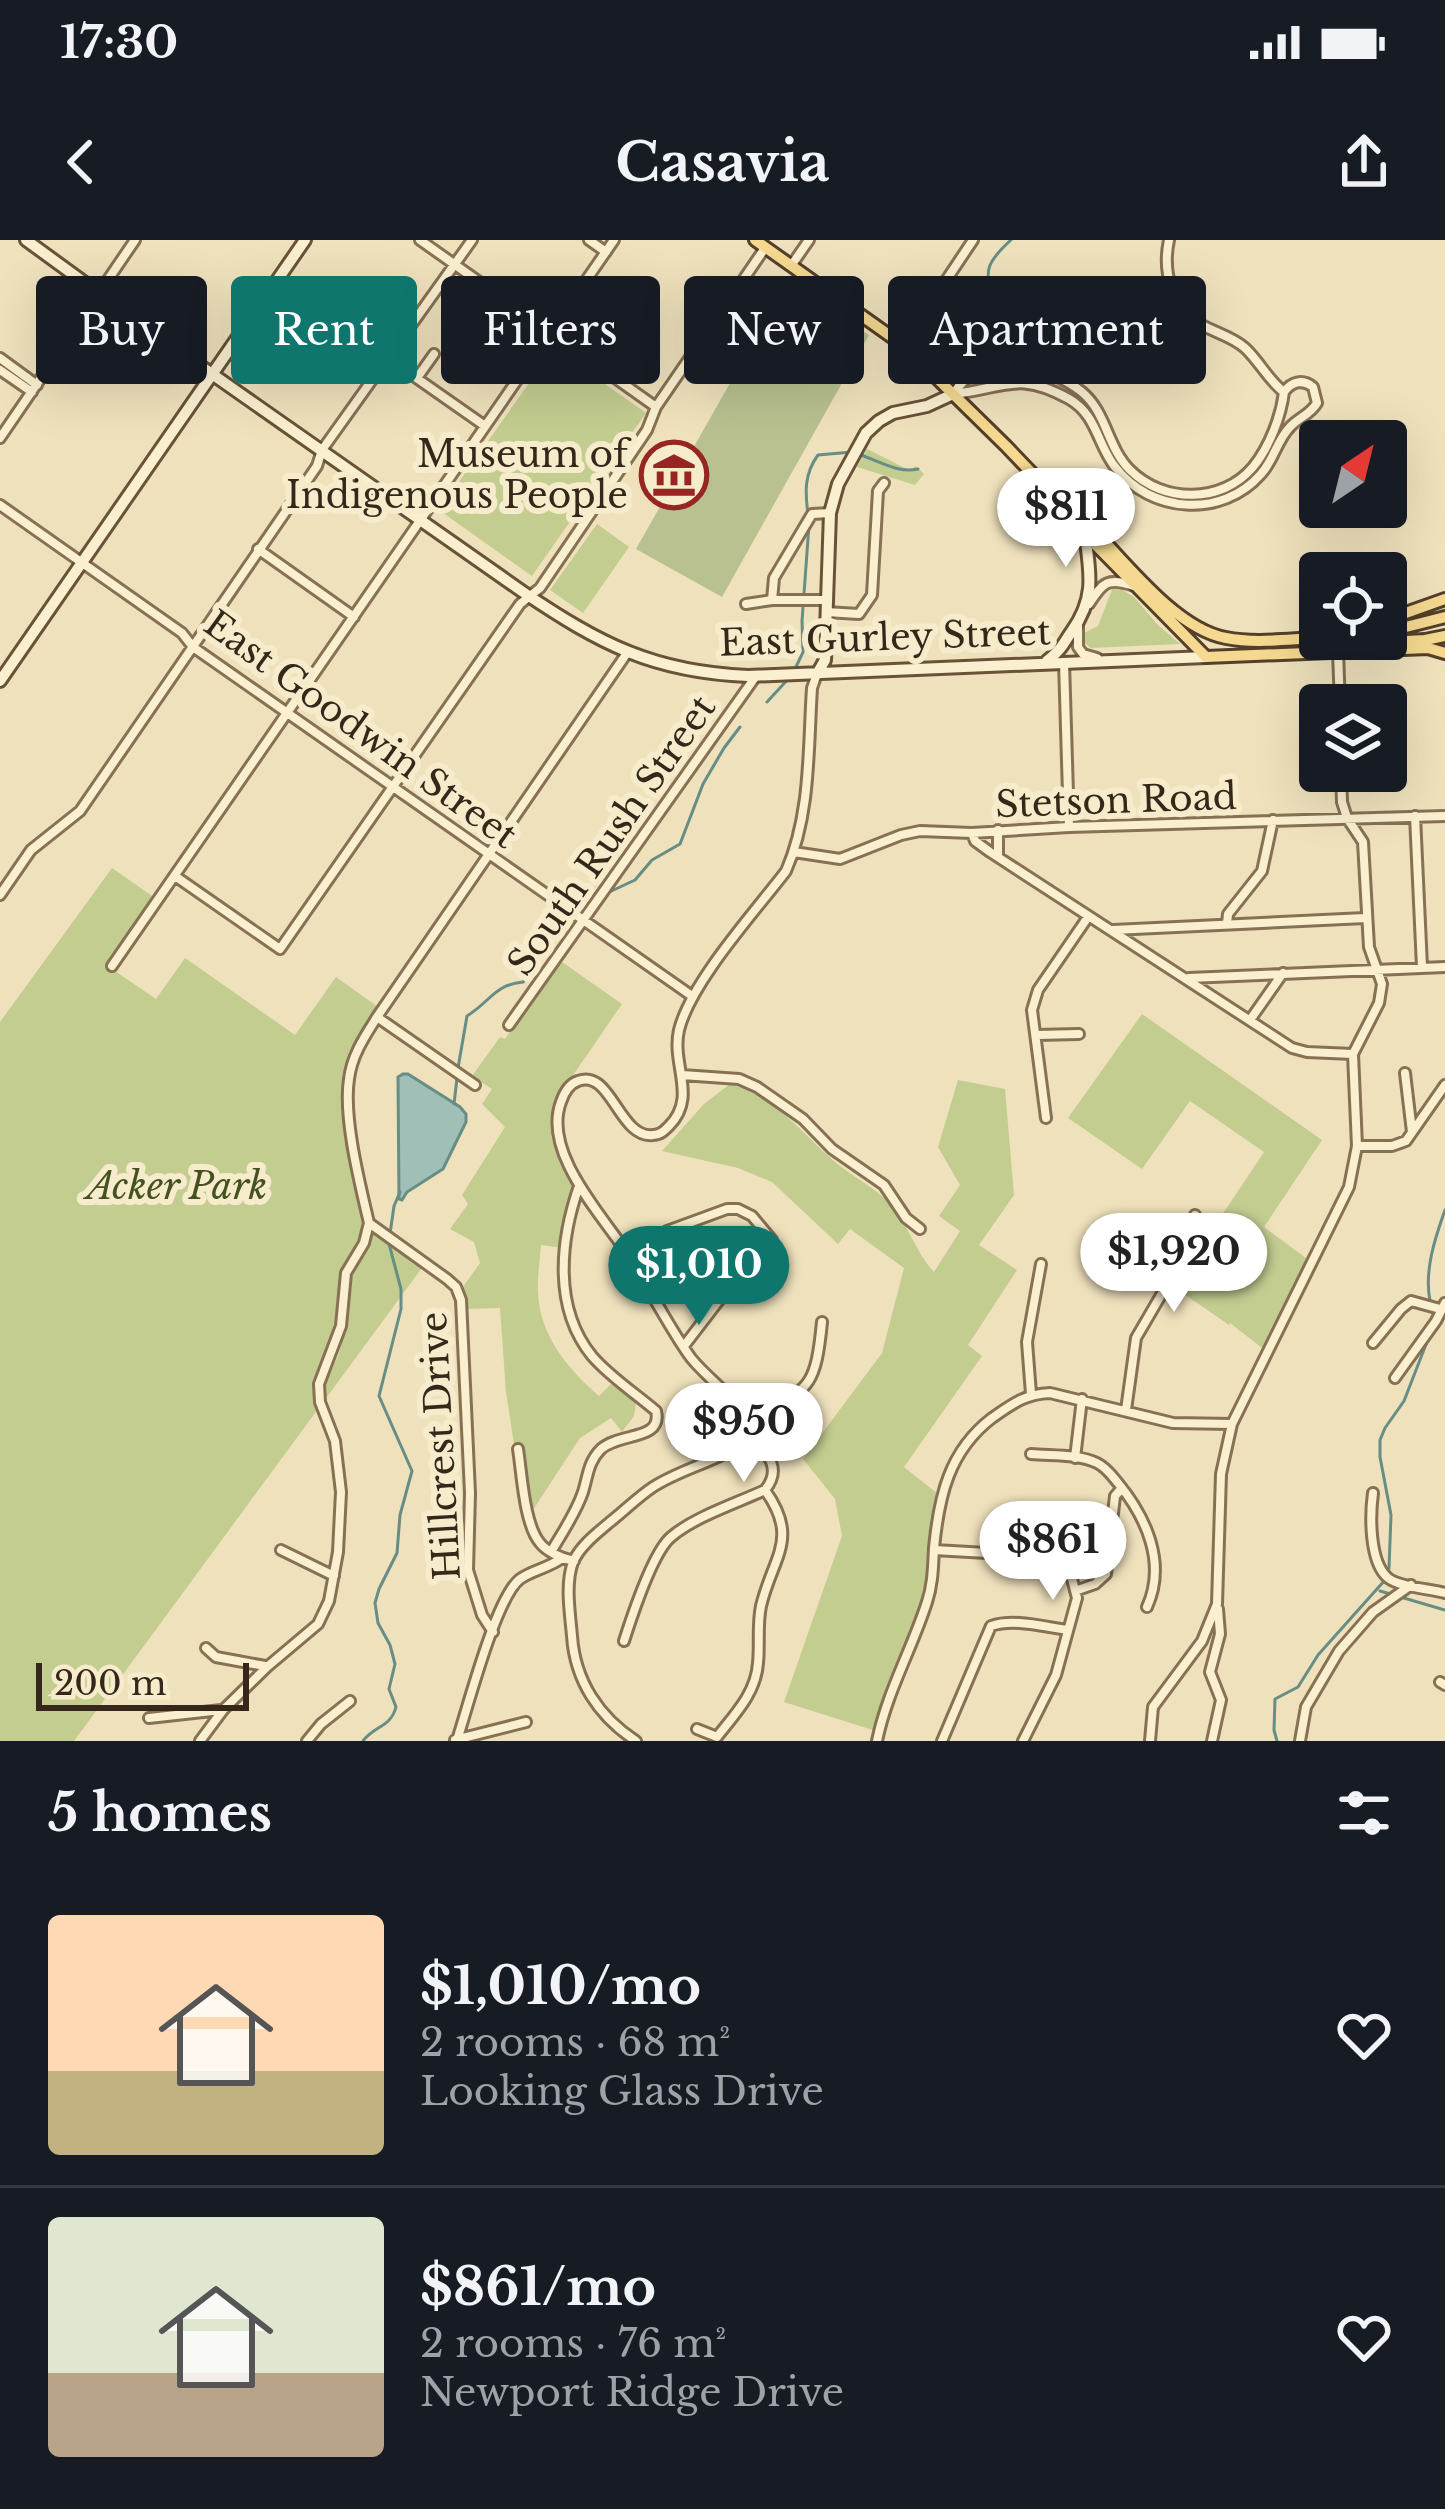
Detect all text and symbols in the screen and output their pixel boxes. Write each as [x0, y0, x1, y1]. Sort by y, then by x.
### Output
text: 17:30 [60, 14, 178, 70]
icon: back [48, 129, 114, 195]
text: Casavia [615, 129, 830, 196]
icon: share [1331, 129, 1397, 195]
chip: Buy [36, 276, 207, 384]
chip: Rent [231, 276, 417, 384]
chip: Filters [441, 276, 660, 384]
chip: New [684, 276, 864, 384]
chip: Apartment [888, 276, 1206, 384]
north arrow [1299, 420, 1407, 528]
map controls [1299, 420, 1407, 792]
place label: Museum of Indigenous People [286, 432, 632, 518]
museum icon: Museum of Indigenous People [639, 440, 709, 510]
pin: $811 [995, 468, 1137, 570]
text: $811 [1024, 482, 1108, 531]
button: locate [1299, 552, 1407, 660]
street label: East Goodwin Street [196, 601, 526, 858]
street label: East Gurley Street [719, 609, 1052, 666]
button: layers [1299, 684, 1407, 792]
street label: South Rush Street [498, 686, 725, 984]
street label: Stetson Road [994, 774, 1238, 827]
park label: Acker Park [83, 1164, 267, 1209]
pin: $1,920 [1076, 1213, 1272, 1315]
pin: $1,010 [601, 1226, 797, 1328]
text: $1,920 [1107, 1227, 1241, 1276]
text: $1,010 [635, 1240, 763, 1289]
street label: Hillcrest Drive [411, 1311, 470, 1581]
pin: $950 [673, 1383, 815, 1485]
text: $950 [692, 1397, 796, 1446]
pin: $861 [982, 1501, 1124, 1603]
text: $861 [1006, 1515, 1100, 1564]
scale bar [36, 1657, 249, 1710]
text: 200 m [54, 1663, 166, 1704]
icon: filters [1331, 1780, 1397, 1846]
text: 5 homes [48, 1782, 272, 1845]
text: $1,010/mo [420, 1955, 701, 2018]
icon: home [144, 1963, 288, 2107]
icon: heart [1331, 2002, 1397, 2068]
text: 2 rooms · 68 m² [420, 2018, 730, 2067]
text: Looking Glass Drive [420, 2067, 824, 2116]
text: $861/mo [420, 2256, 656, 2319]
icon: home [144, 2265, 288, 2409]
icon: heart [1331, 2304, 1397, 2370]
text: 2 rooms · 76 m² [420, 2319, 726, 2368]
text: Newport Ridge Drive [420, 2368, 844, 2417]

